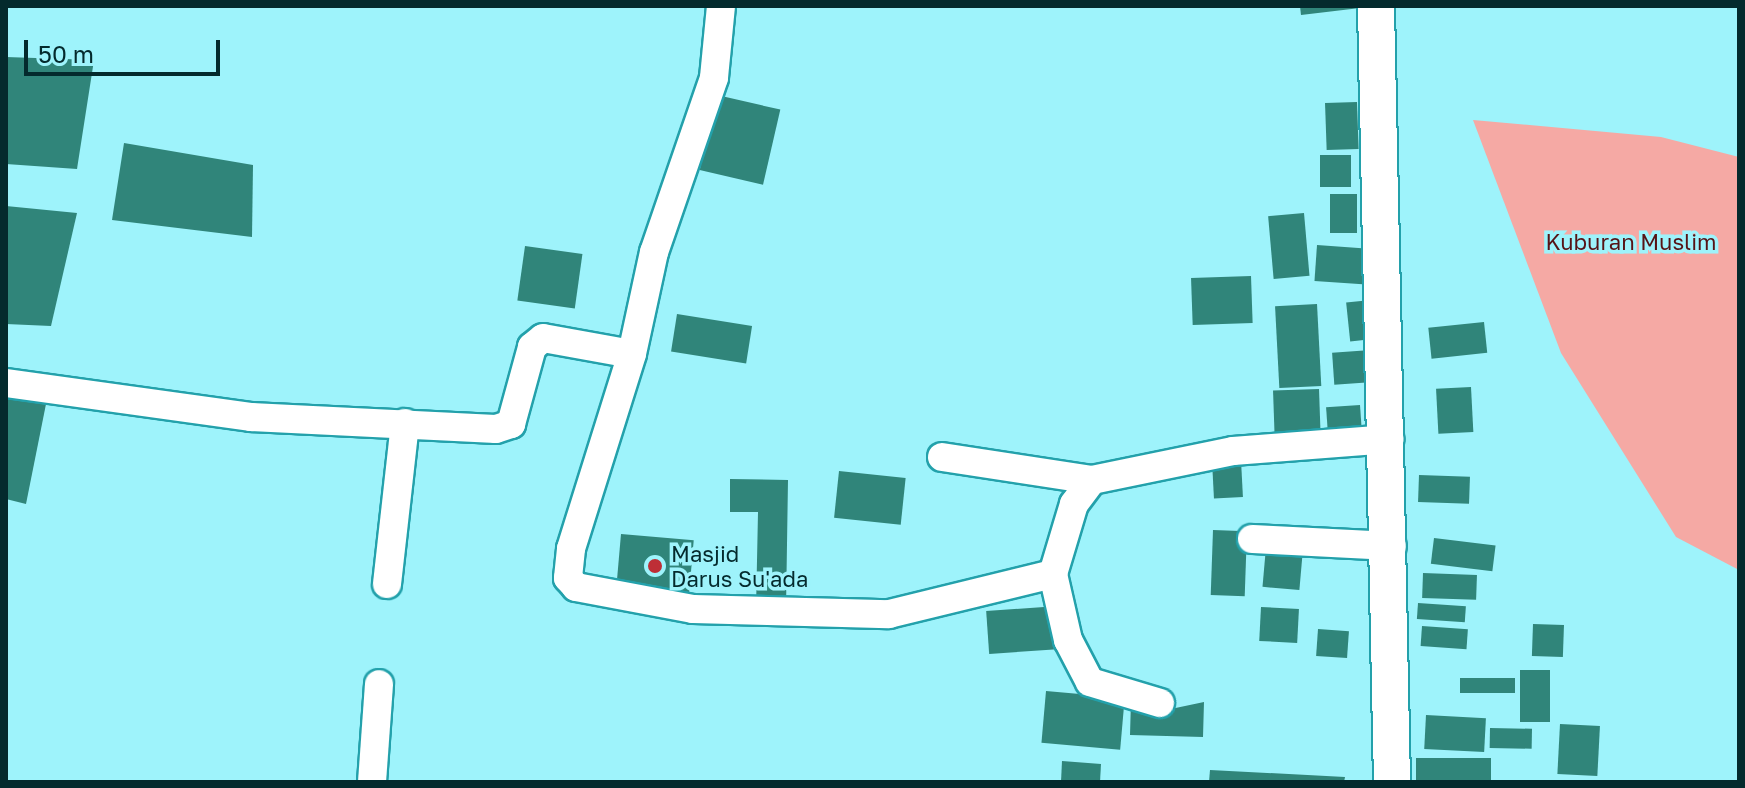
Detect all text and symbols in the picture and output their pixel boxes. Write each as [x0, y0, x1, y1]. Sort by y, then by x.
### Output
scale bar [28, 24, 224, 74]
text: 50 m [38, 39, 94, 68]
park label: Kuburan Muslim [1545, 229, 1717, 255]
place label: Masjid Darus Su'ada [671, 540, 808, 592]
marker: Masjid Darus Su'ada [646, 557, 664, 575]

